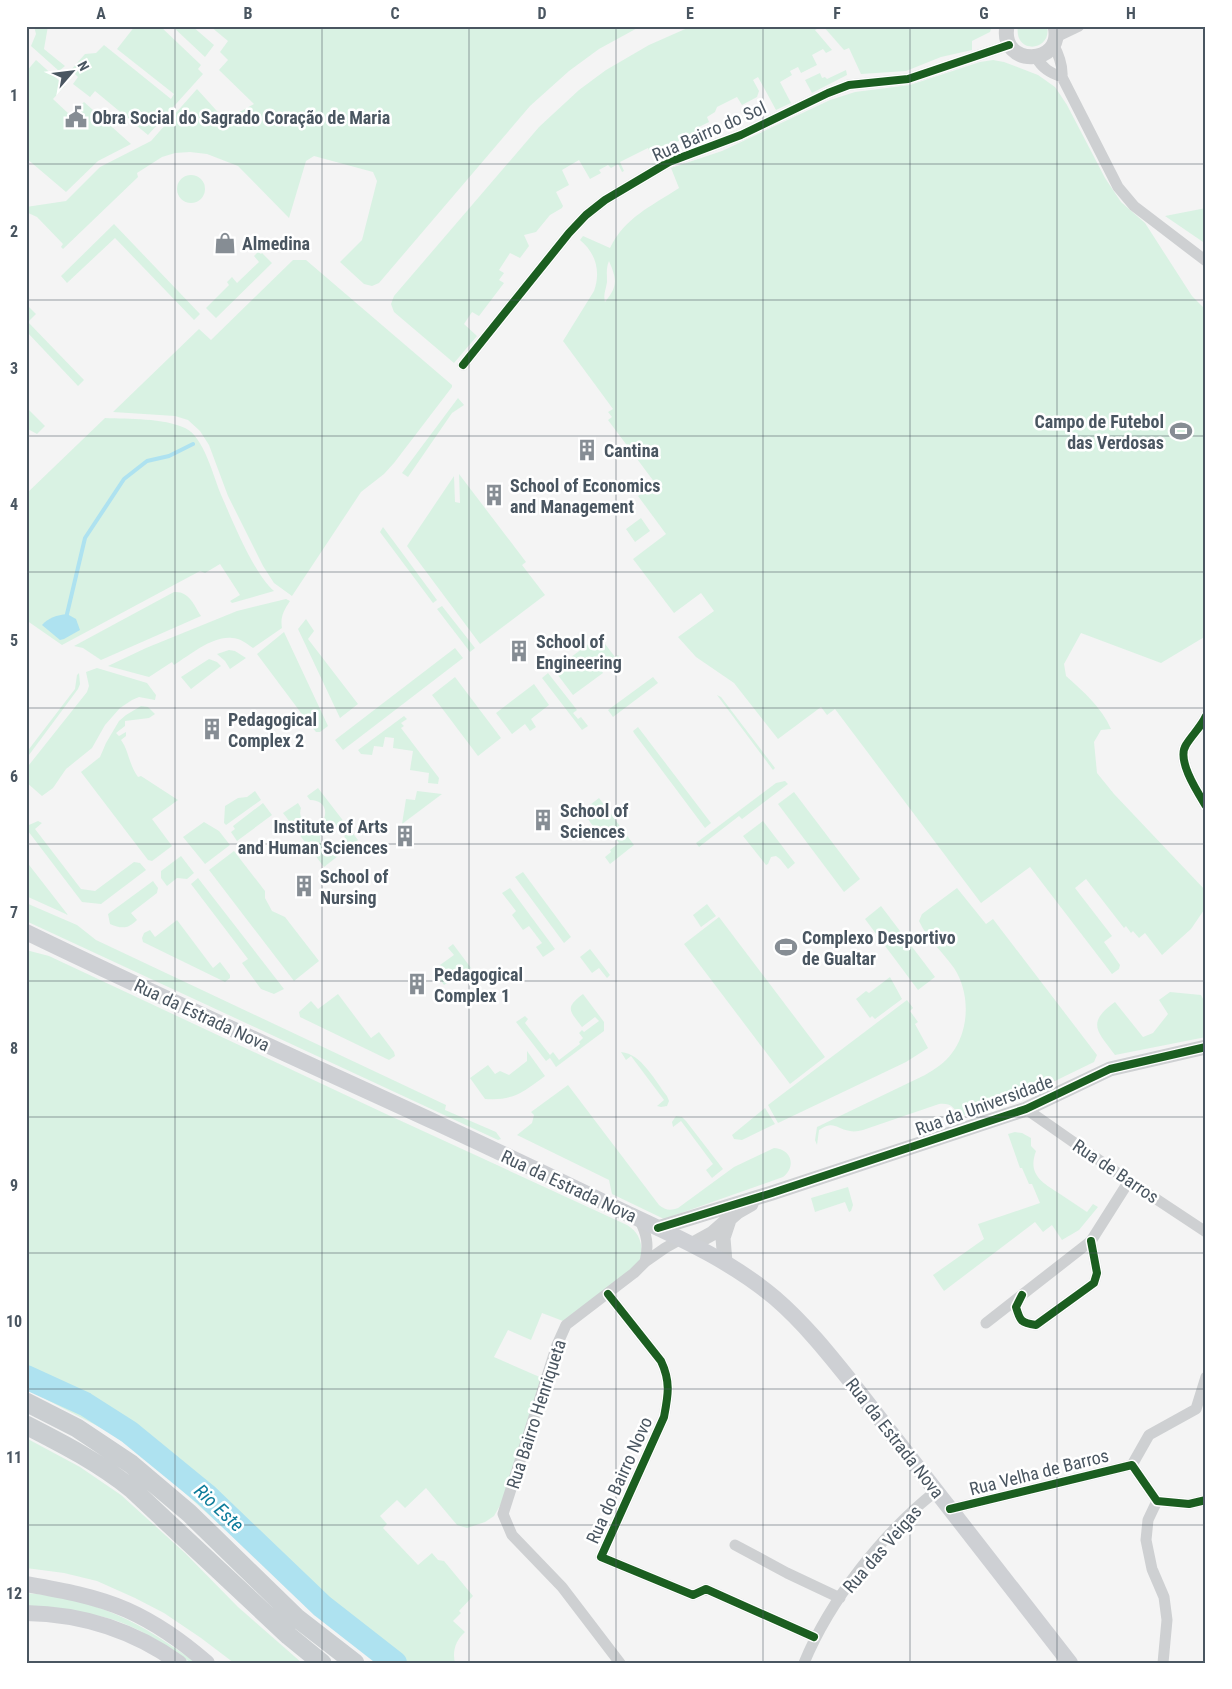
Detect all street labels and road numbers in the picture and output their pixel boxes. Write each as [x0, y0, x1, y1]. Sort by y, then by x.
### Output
street label: Rua Bairro do Sol [649, 97, 769, 165]
street label: Rua da Estrada Nova [131, 974, 273, 1056]
street label: Rua da Universidade [913, 1070, 1055, 1140]
street label: Rua de Barros [1069, 1135, 1163, 1207]
street label: Rua da Estrada Nova [498, 1145, 640, 1227]
street label: Rua Bairro Henriqueta [502, 1337, 570, 1491]
street label: Rua da Estrada Nova [842, 1374, 948, 1502]
street label: Rua do Bairro Novo [582, 1413, 656, 1547]
street label: Rua Velha de Barros [967, 1445, 1111, 1499]
street label: Rua das Veigas [838, 1501, 926, 1597]

